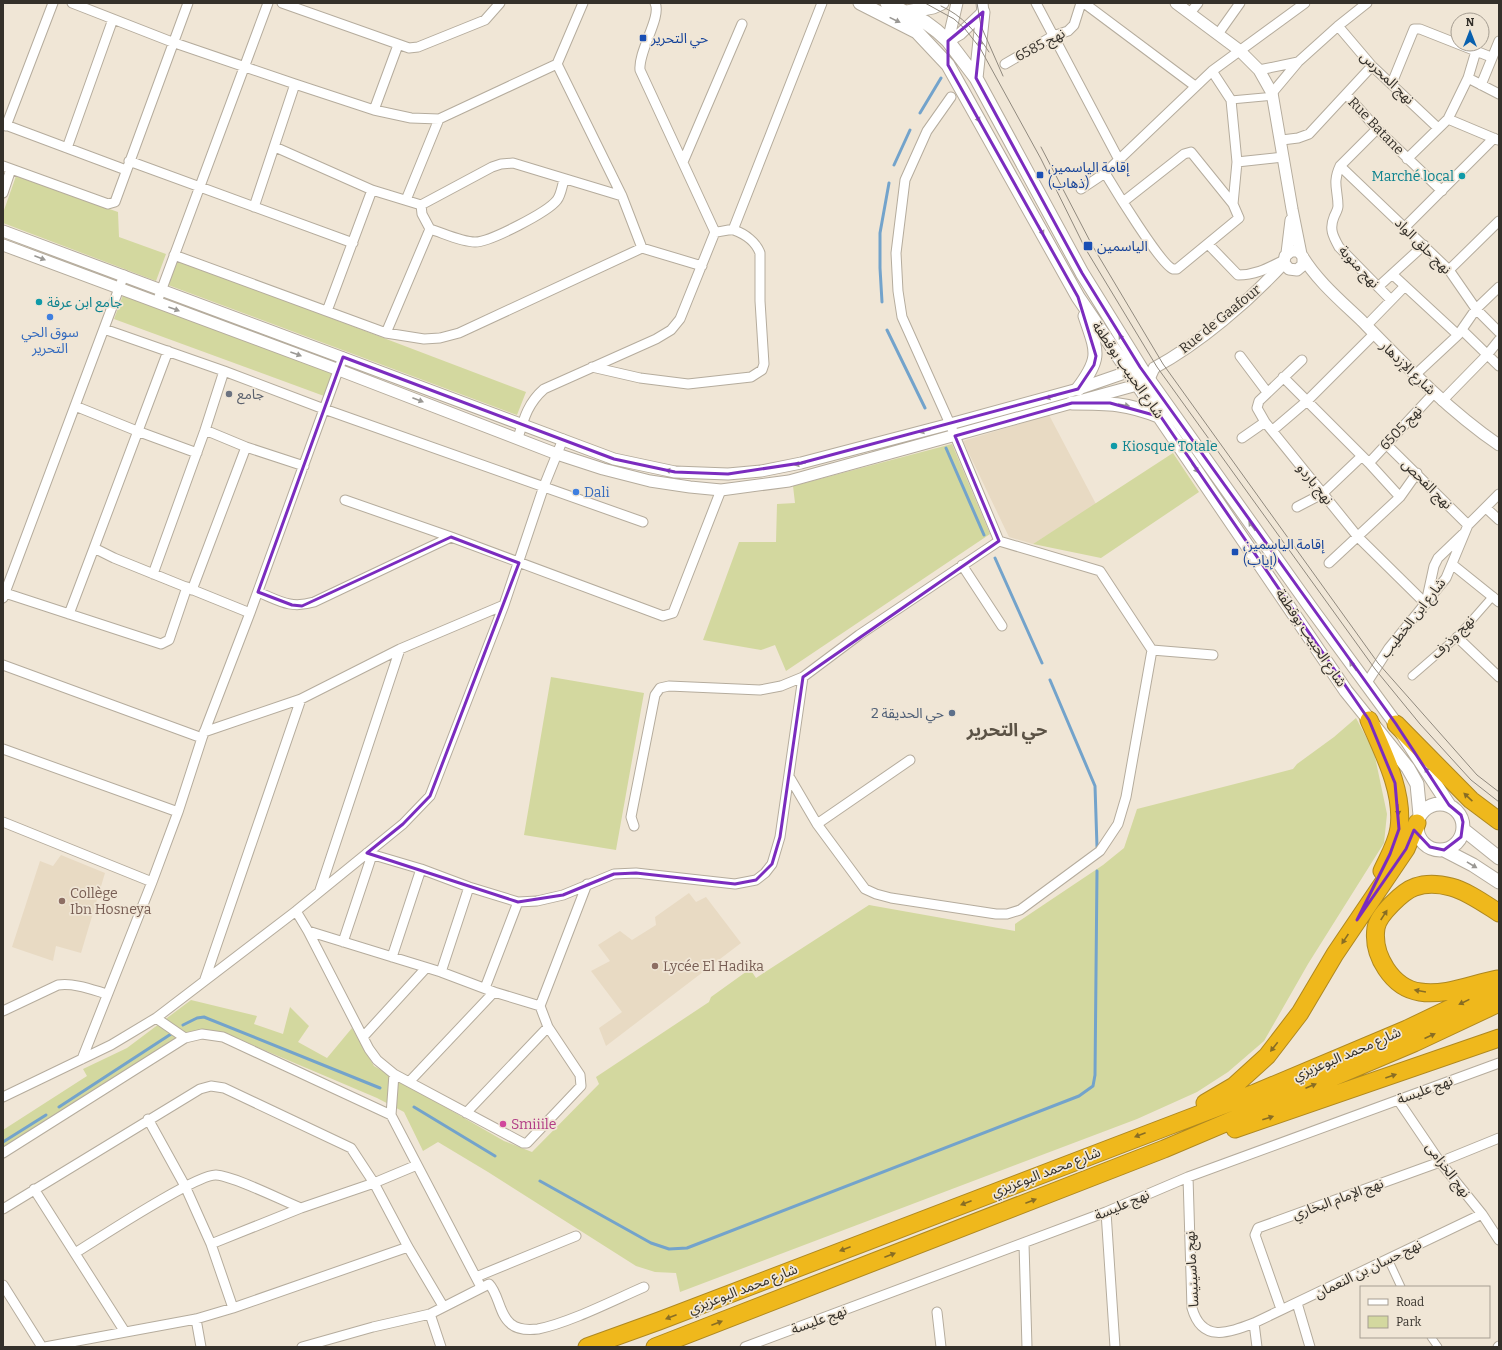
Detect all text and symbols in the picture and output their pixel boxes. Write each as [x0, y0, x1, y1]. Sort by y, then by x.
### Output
north arrow [1450, 12, 1490, 52]
text: N [1466, 16, 1475, 29]
one-way arrow [889, 17, 901, 23]
street label: نهج 6585 [1012, 25, 1069, 67]
place label: حي التحرير [650, 30, 708, 49]
marker: حي التحرير [638, 33, 648, 43]
one-way arrow [977, 39, 983, 51]
street label: نهج المحرس [1355, 48, 1418, 110]
street label: Rue Batane [1344, 94, 1408, 158]
one-way arrow [974, 111, 981, 123]
place label: إقامة الياسمين (ذهاب) [1048, 159, 1130, 192]
place label: Marché local [1371, 168, 1454, 185]
marker: إقامة الياسمين (ذهاب) [1035, 170, 1045, 180]
marker: Marché local [1457, 171, 1467, 181]
street label: نهج حلق الواد [1390, 214, 1455, 279]
one-way arrow [1037, 224, 1044, 236]
place label: الياسمين [1097, 238, 1148, 255]
marker: الياسمين [1082, 240, 1094, 252]
street label: نهج منوبة [1334, 242, 1383, 293]
one-way arrow [34, 256, 46, 262]
street label: Rue de Gaafour [1176, 281, 1264, 357]
place label: جامع ابن عرفة [47, 294, 122, 313]
marker: جامع ابن عرفة [34, 297, 44, 307]
one-way arrow [169, 306, 181, 312]
marker: سوق الحي التحرير [45, 312, 55, 322]
street label: شارع الحبيب بوقطفة [1087, 318, 1168, 423]
place label: سوق الحي التحرير [21, 324, 79, 357]
one-way arrow [1118, 334, 1126, 344]
street label: شارع الإزدهار [1375, 337, 1439, 400]
one-way arrow [291, 351, 303, 357]
place label: جامع [237, 386, 264, 405]
marker: جامع [224, 389, 234, 399]
one-way arrow [1044, 394, 1057, 400]
one-way arrow [412, 397, 424, 403]
one-way arrow [1118, 402, 1130, 408]
street label: نهج 6505 [1376, 402, 1427, 455]
one-way arrow [919, 428, 931, 434]
place label: Kiosque Totale [1122, 438, 1218, 455]
marker: Kiosque Totale [1109, 441, 1119, 451]
street label: نهج الفحص [1397, 455, 1456, 514]
street label: نهج باردو [1292, 460, 1337, 510]
one-way arrow [793, 461, 806, 467]
one-way arrow [1191, 463, 1199, 474]
one-way arrow [664, 468, 677, 474]
place label: Dali [584, 484, 610, 501]
marker: Dali [571, 487, 581, 497]
one-way arrow [1248, 521, 1256, 531]
place label: إقامة الياسمين (إياب) [1243, 536, 1325, 570]
marker: إقامة الياسمين (إياب) [1230, 547, 1240, 557]
street label: شارع ابن الخطيب [1377, 575, 1451, 663]
street label: شارع الحبيب بوقطفة [1270, 586, 1350, 691]
street label: نهج وذرف [1428, 612, 1480, 664]
one-way arrow [1348, 660, 1357, 671]
place label: حي الحديقة 2 [871, 705, 944, 724]
marker: حي الحديقة 2 [947, 708, 957, 718]
district label: حي التحرير [966, 719, 1047, 744]
one-way arrow [1424, 766, 1432, 777]
one-way arrow [1463, 792, 1473, 802]
one-way arrow [1394, 804, 1401, 816]
one-way arrow [1466, 861, 1478, 868]
place label: Collège Ibn Hosneya [70, 885, 152, 918]
marker: Collège Ibn Hosneya [57, 896, 67, 906]
one-way arrow [1380, 909, 1387, 921]
one-way arrow [1341, 933, 1349, 944]
place label: Lycée El Hadika [663, 958, 764, 975]
marker: Lycée El Hadika [650, 961, 660, 971]
one-way arrow [1414, 988, 1426, 994]
one-way arrow [1458, 999, 1470, 1005]
street label: شارع محمد البوعزيزي [1290, 1024, 1404, 1086]
one-way arrow [1425, 1032, 1437, 1038]
one-way arrow [1269, 1042, 1278, 1053]
one-way arrow [1386, 1072, 1398, 1078]
street label: نهج عليسة [1395, 1072, 1456, 1110]
one-way arrow [1305, 1083, 1317, 1089]
one-way arrow [1263, 1115, 1275, 1121]
place label: Smiiile [511, 1116, 557, 1133]
marker: Smiiile [498, 1119, 508, 1129]
one-way arrow [1133, 1133, 1145, 1139]
street label: نهج الخزامى [1420, 1139, 1474, 1202]
street label: شارع محمد البوعزيزي [989, 1143, 1104, 1203]
street label: نهج الإمام البخاري [1290, 1175, 1387, 1225]
street label: نهج عليسة [1092, 1186, 1153, 1226]
one-way arrow [1025, 1197, 1037, 1203]
one-way arrow [960, 1200, 972, 1206]
street label: نهج ماسينيسا [1182, 1230, 1204, 1308]
street label: نهج حسان بن النعمان [1312, 1236, 1425, 1304]
one-way arrow [838, 1247, 850, 1253]
one-way arrow [885, 1252, 897, 1258]
street label: شارع محمد البوعزيزي [686, 1260, 801, 1320]
legend [1360, 1286, 1490, 1338]
text: Road [1396, 1295, 1424, 1309]
street label: نهج عليسة [789, 1302, 850, 1340]
one-way arrow [665, 1314, 677, 1320]
text: Park [1396, 1315, 1422, 1329]
one-way arrow [712, 1319, 724, 1325]

